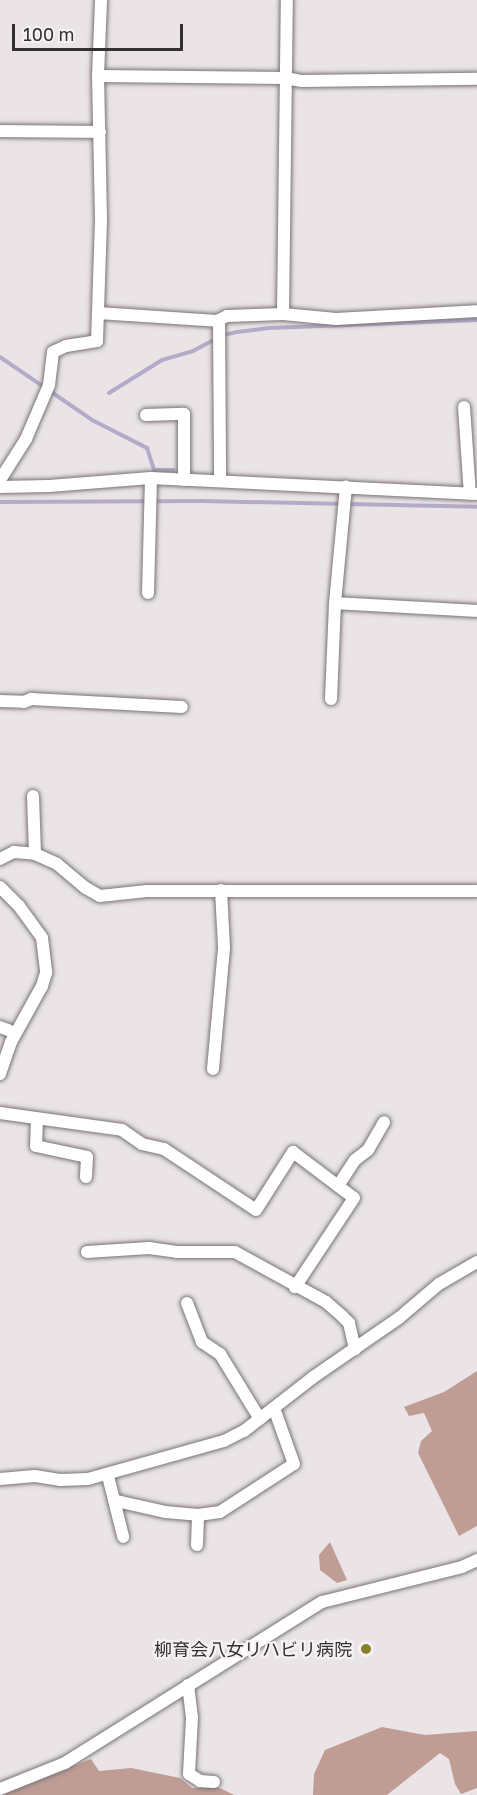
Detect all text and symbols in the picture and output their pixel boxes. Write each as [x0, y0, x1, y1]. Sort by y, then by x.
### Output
scale bar [15, 12, 186, 50]
text: 100 m [23, 23, 74, 45]
place label: 柳育会八女リハビリ病院 [154, 1638, 352, 1660]
marker: 柳育会八女リハビリ病院 [357, 1640, 375, 1658]

